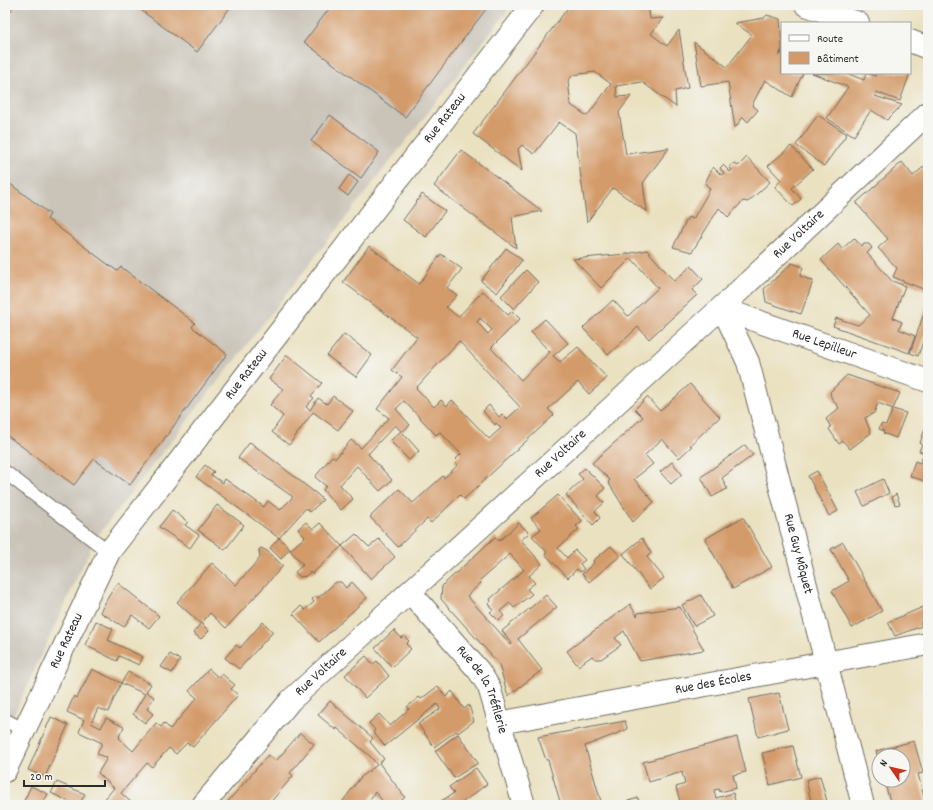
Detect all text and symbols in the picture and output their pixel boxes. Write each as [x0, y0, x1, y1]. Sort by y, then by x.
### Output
legend [781, 22, 911, 74]
text: Route [817, 31, 843, 48]
text: Bâtiment [817, 51, 859, 68]
street label: Rue Rateau [419, 89, 471, 148]
street label: Rue Voltaire [769, 205, 829, 264]
street label: Rue Lepilleur [789, 324, 860, 365]
street label: Rue Rateau [220, 345, 273, 404]
street label: Rue Voltaire [530, 425, 591, 483]
street label: Rue Guy Môquet [778, 511, 818, 596]
street label: Rue Rateau [45, 610, 89, 672]
street label: Rue de la Tréfilerie [451, 641, 512, 736]
street label: Rue Voltaire [291, 643, 352, 701]
street label: Rue des Écoles [673, 667, 754, 700]
north arrow [871, 748, 911, 788]
text: N [876, 756, 893, 770]
scale bar [24, 762, 105, 788]
text: 20 m [30, 769, 53, 786]

